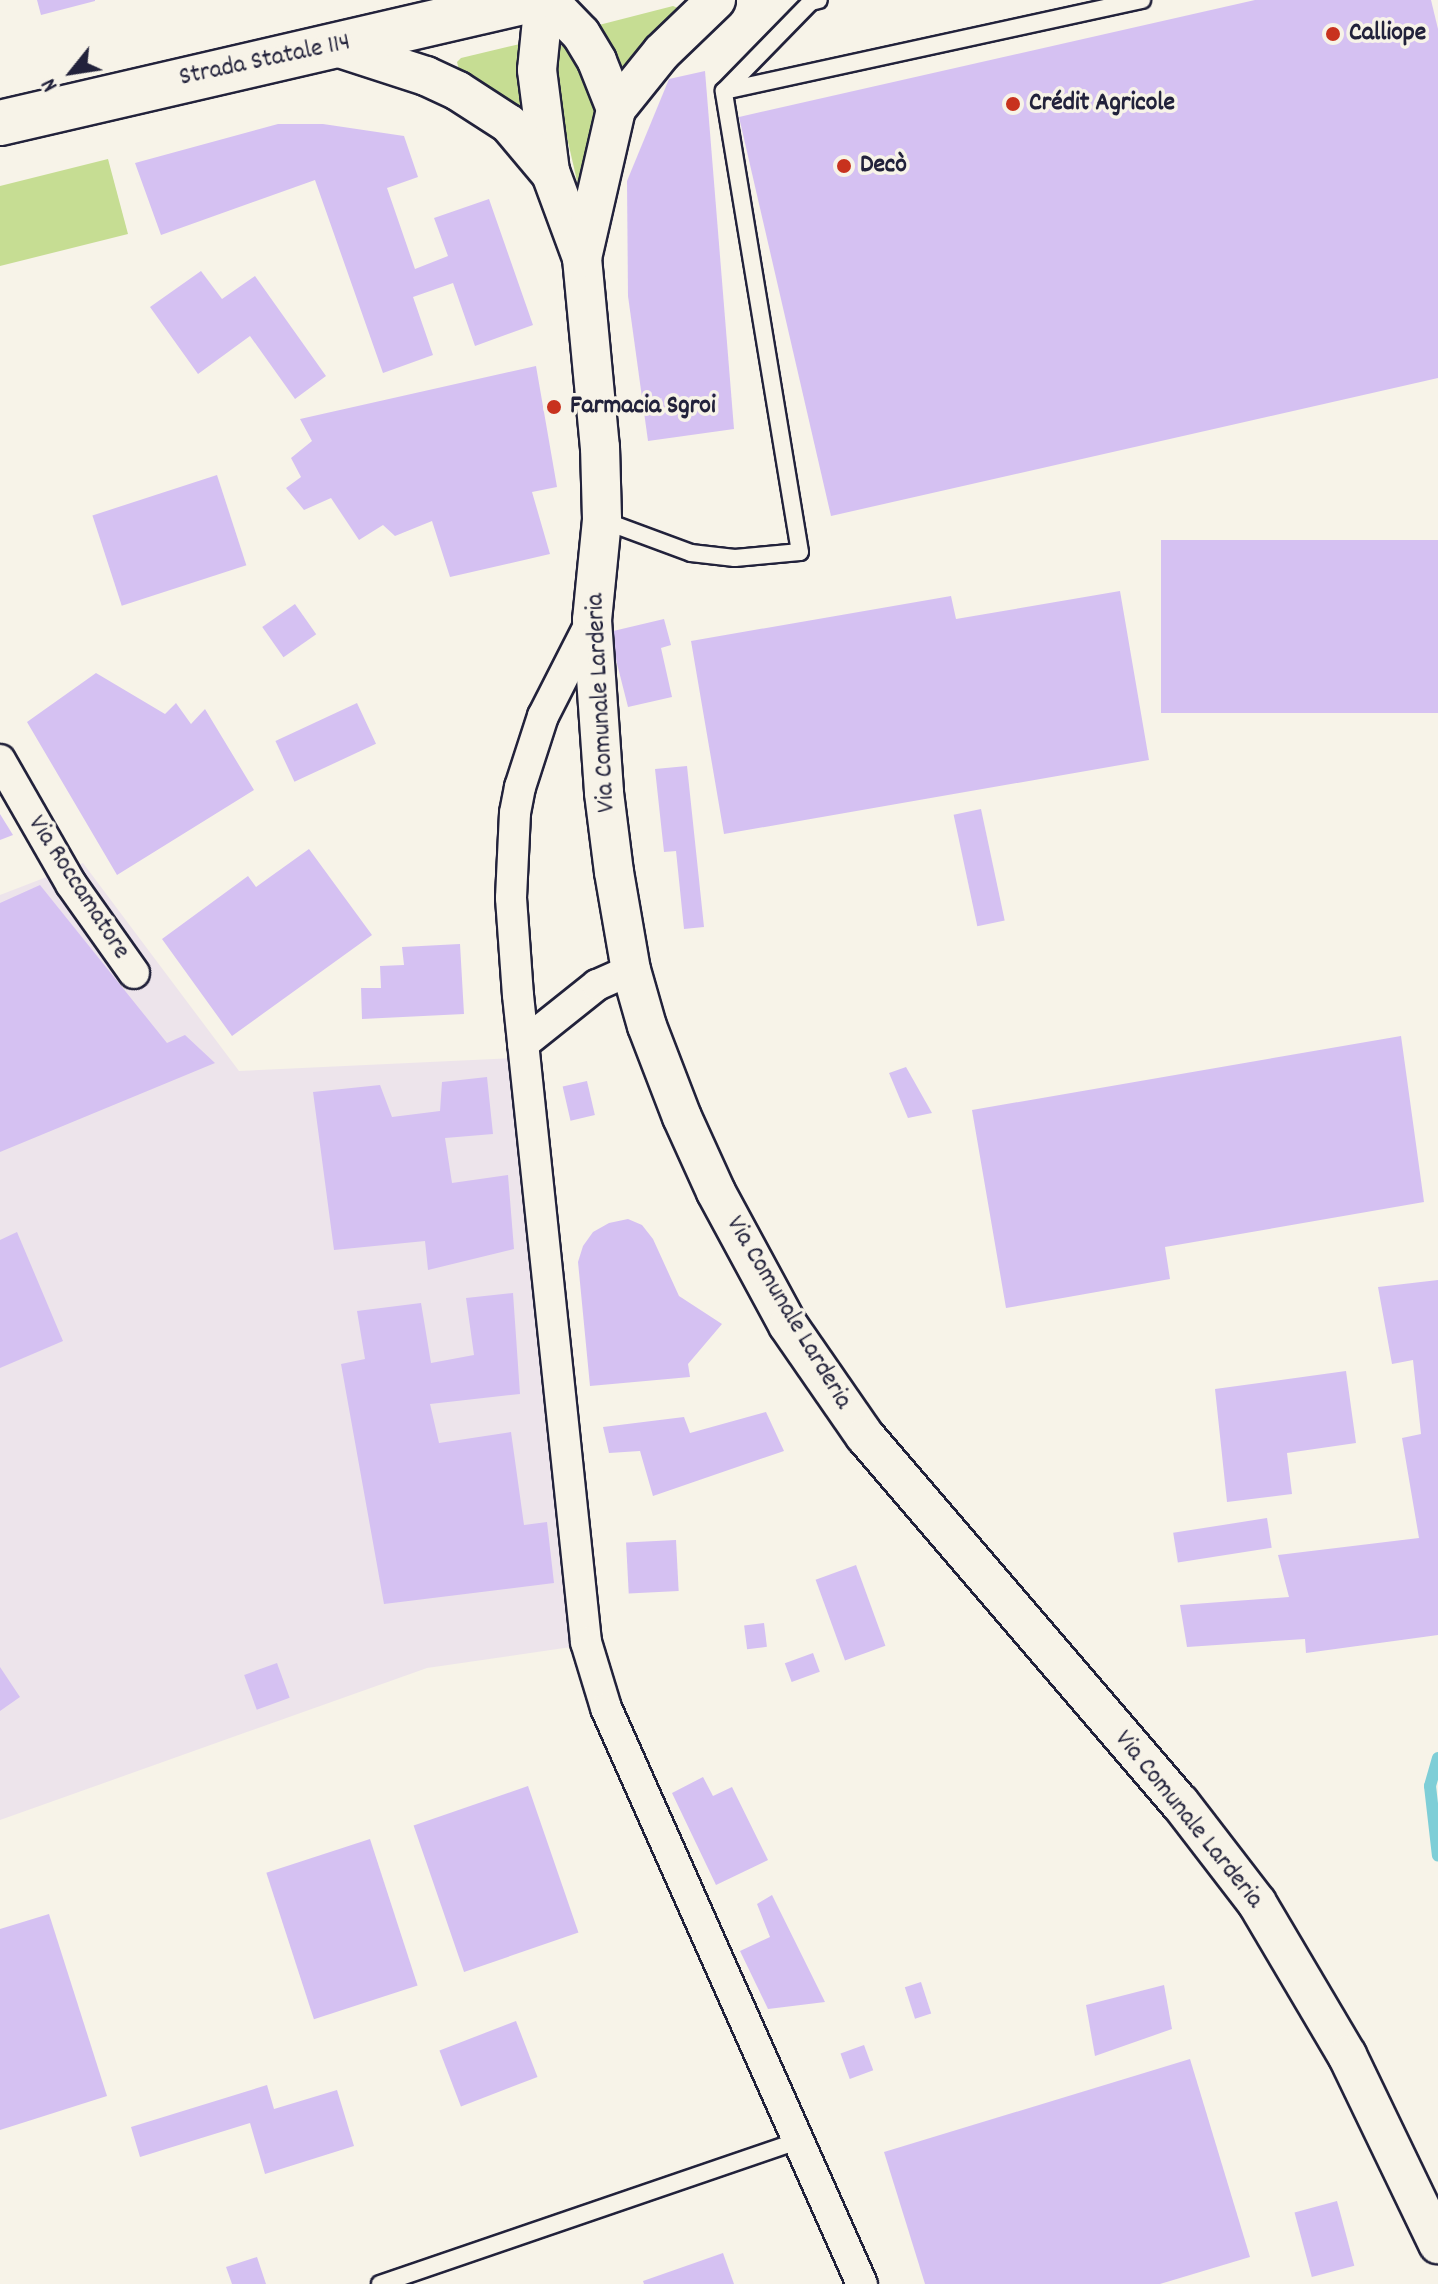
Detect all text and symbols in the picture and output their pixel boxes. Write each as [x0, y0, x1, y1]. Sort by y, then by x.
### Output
place label: Calliope [1349, 18, 1426, 50]
marker: Calliope [1324, 25, 1342, 43]
street label: Strada Statale 114 [177, 28, 353, 94]
north arrow [32, 32, 112, 112]
text: N [35, 72, 67, 97]
place label: Crédit Agricole [1029, 88, 1175, 120]
marker: Crédit Agricole [1004, 95, 1022, 113]
place label: Decò [860, 150, 907, 182]
marker: Decò [835, 157, 853, 175]
place label: Farmacia Sgroi [570, 391, 716, 423]
marker: Farmacia Sgroi [545, 398, 563, 416]
street label: Via Comunale Larderia [581, 593, 623, 813]
street label: Via Roccamatore [20, 810, 136, 966]
street label: Via Comunale Larderia [718, 1211, 858, 1415]
street label: Via Comunale Larderia [1107, 1725, 1269, 1915]

